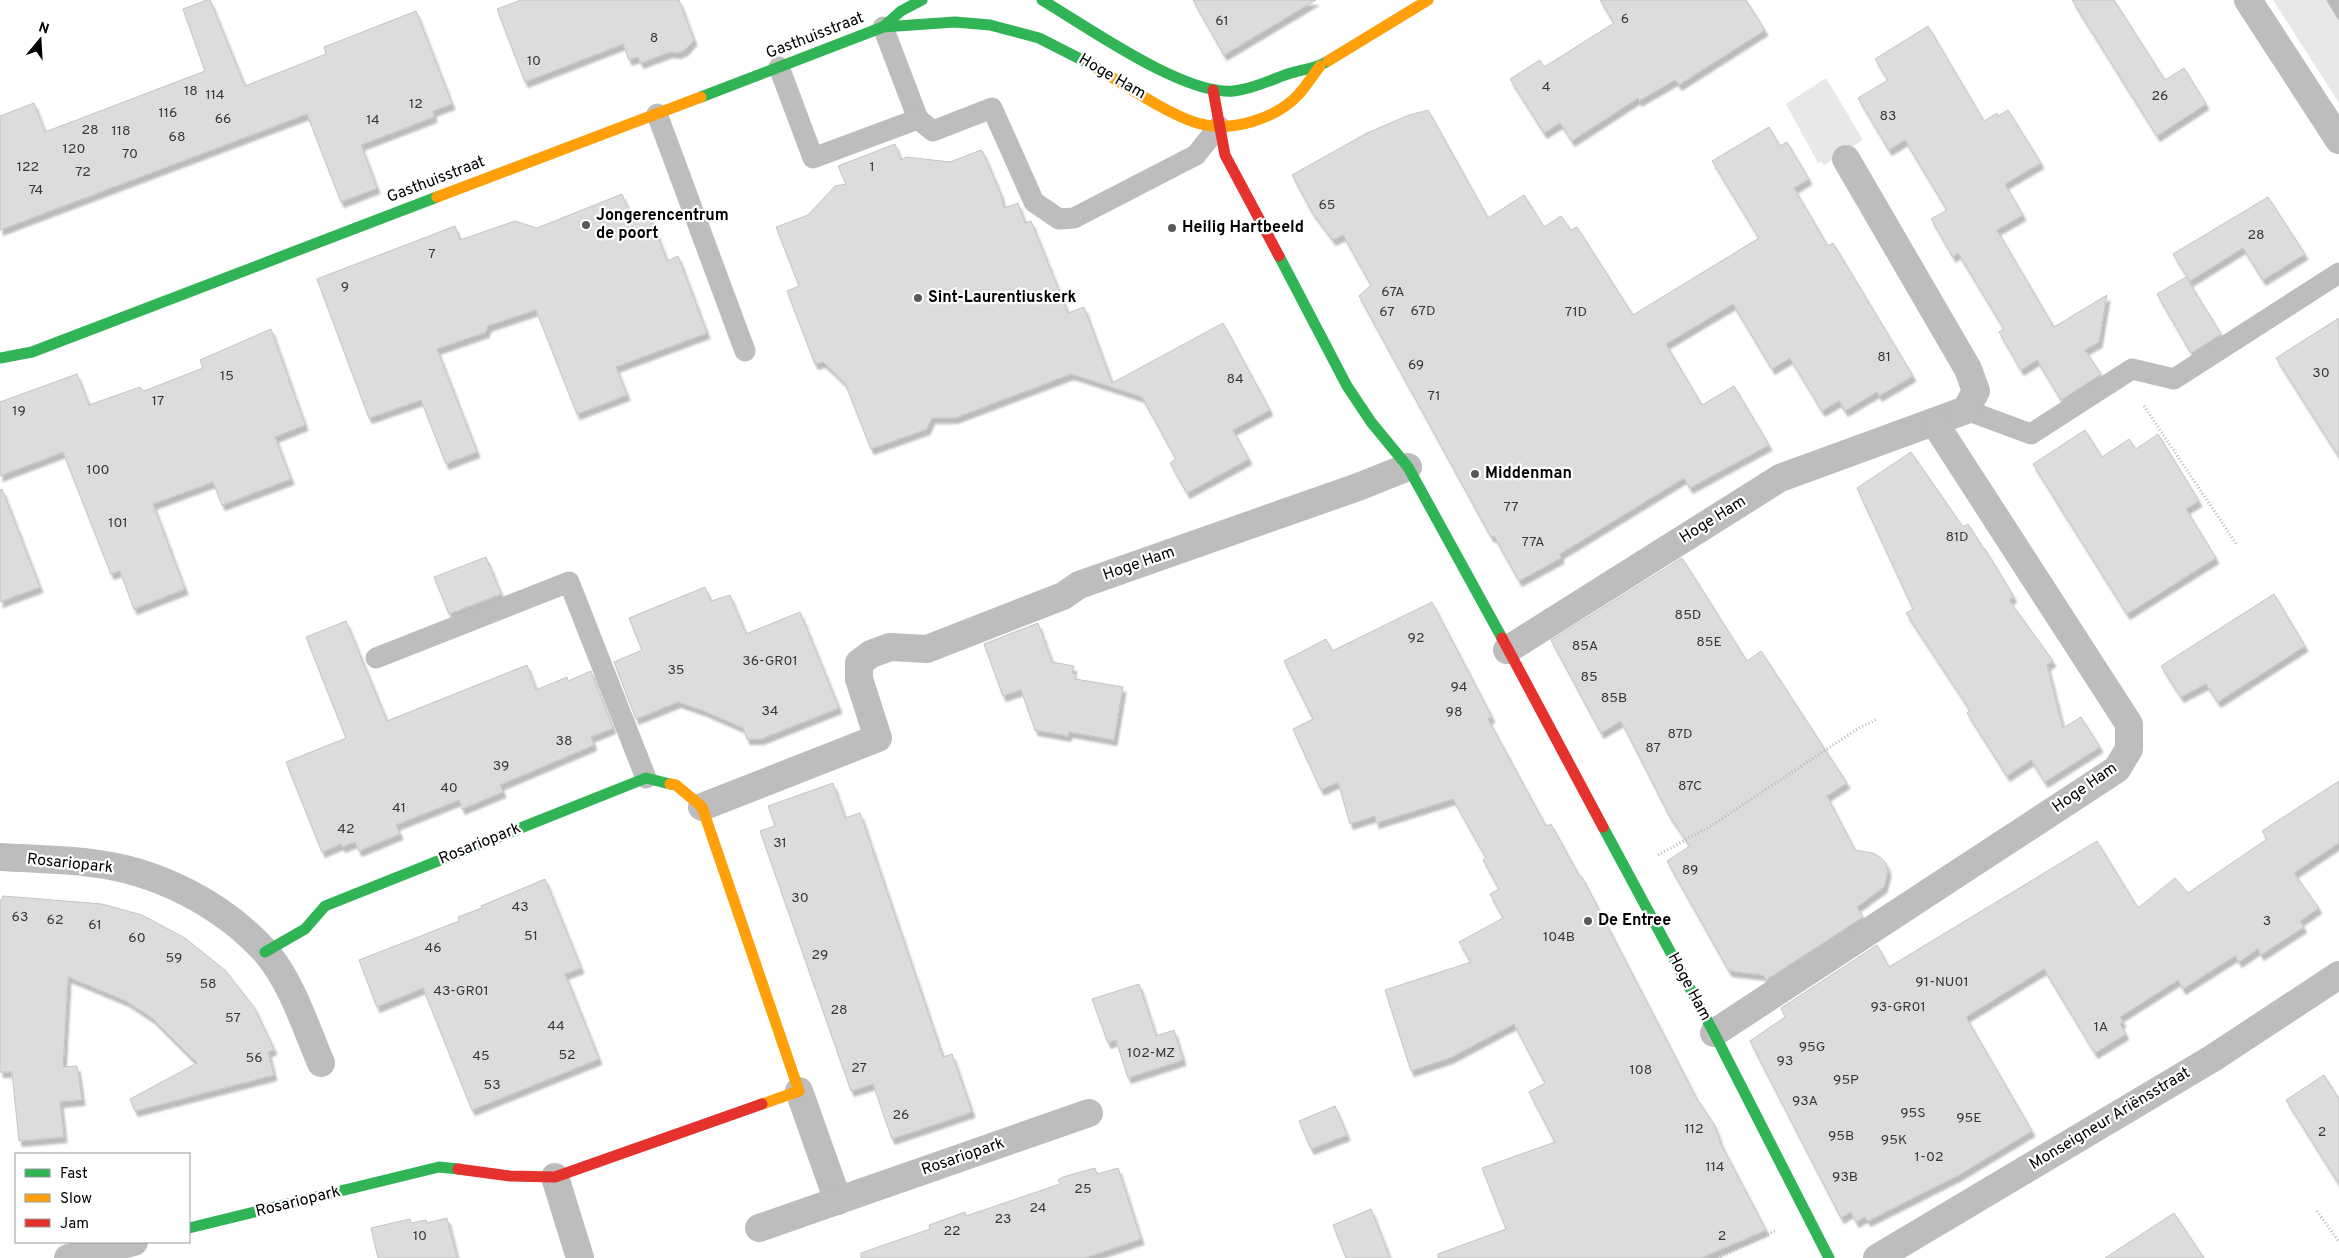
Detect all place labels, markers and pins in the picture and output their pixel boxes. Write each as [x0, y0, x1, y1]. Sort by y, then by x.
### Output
place label: Jongerencentrum de poort [596, 206, 729, 244]
place label: Heilig Hartbeeld [1182, 218, 1304, 238]
marker: Jongerencentrum de poort [580, 219, 592, 231]
marker: Heilig Hartbeeld [1166, 222, 1178, 234]
place label: Sint-Laurentiuskerk [928, 288, 1077, 308]
marker: Sint-Laurentiuskerk [912, 292, 924, 304]
place label: Middenman [1485, 464, 1572, 484]
marker: Middenman [1469, 468, 1481, 480]
place label: De Entree [1598, 911, 1671, 931]
marker: De Entree [1582, 915, 1594, 927]

